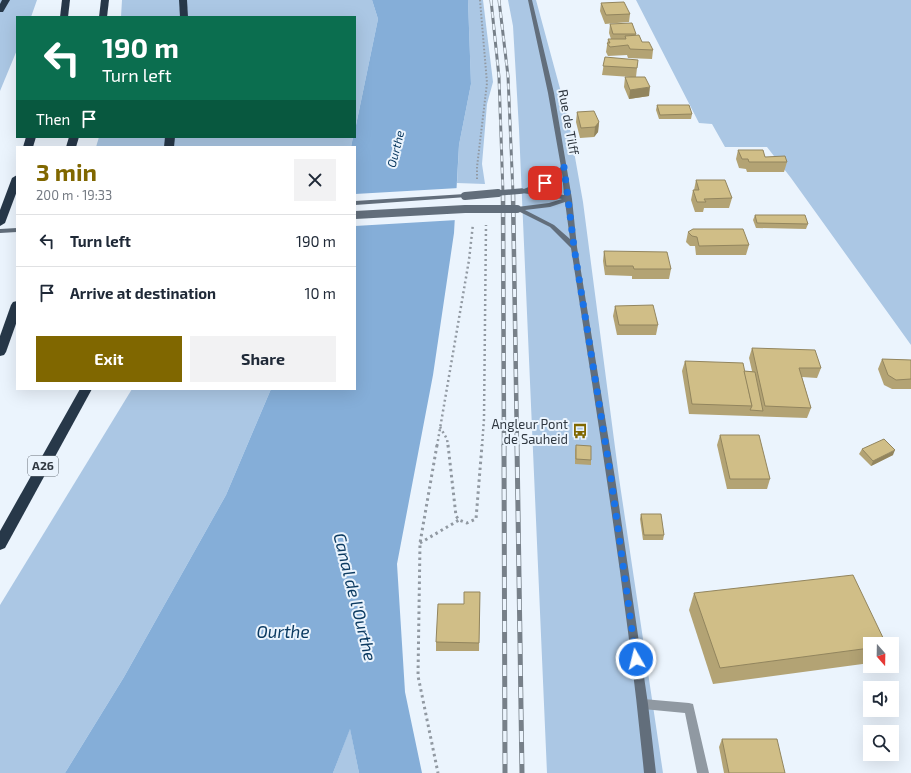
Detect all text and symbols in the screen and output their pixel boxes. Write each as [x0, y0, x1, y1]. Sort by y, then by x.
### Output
text: 190 m [102, 30, 179, 64]
icon: left [36, 32, 88, 84]
text: Turn left [102, 64, 172, 86]
street label: Rue de Tilff [555, 88, 583, 157]
icon: arrive [78, 108, 100, 130]
text: Then [36, 110, 70, 128]
water label: Ourthe [384, 128, 406, 169]
text: 3 min [36, 157, 97, 186]
button: close [294, 159, 336, 201]
pin [528, 166, 562, 200]
icon: arrive [534, 172, 556, 194]
text: 200 m · 19:33 [36, 187, 112, 203]
icon: left [36, 230, 58, 252]
text: Turn left [70, 232, 131, 250]
text: 190 m [296, 232, 336, 250]
icon: arrive [36, 282, 58, 304]
text: Arrive at destination [70, 284, 216, 302]
text: 10 m [304, 284, 336, 302]
button: Exit [36, 336, 182, 382]
button: Share [190, 336, 336, 382]
place label: Angleur Pont de Sauheid [492, 416, 568, 447]
bus stop icon: Angleur Pont de Sauheid [571, 422, 589, 440]
road number: A26 [28, 456, 58, 476]
water label: Canal de l'Ourthe [330, 531, 382, 663]
water label: Ourthe [256, 621, 310, 641]
north arrow [863, 637, 899, 673]
map controls [863, 637, 899, 761]
position arrow [615, 638, 657, 680]
button: sound [863, 681, 899, 717]
button: search [863, 725, 899, 761]

